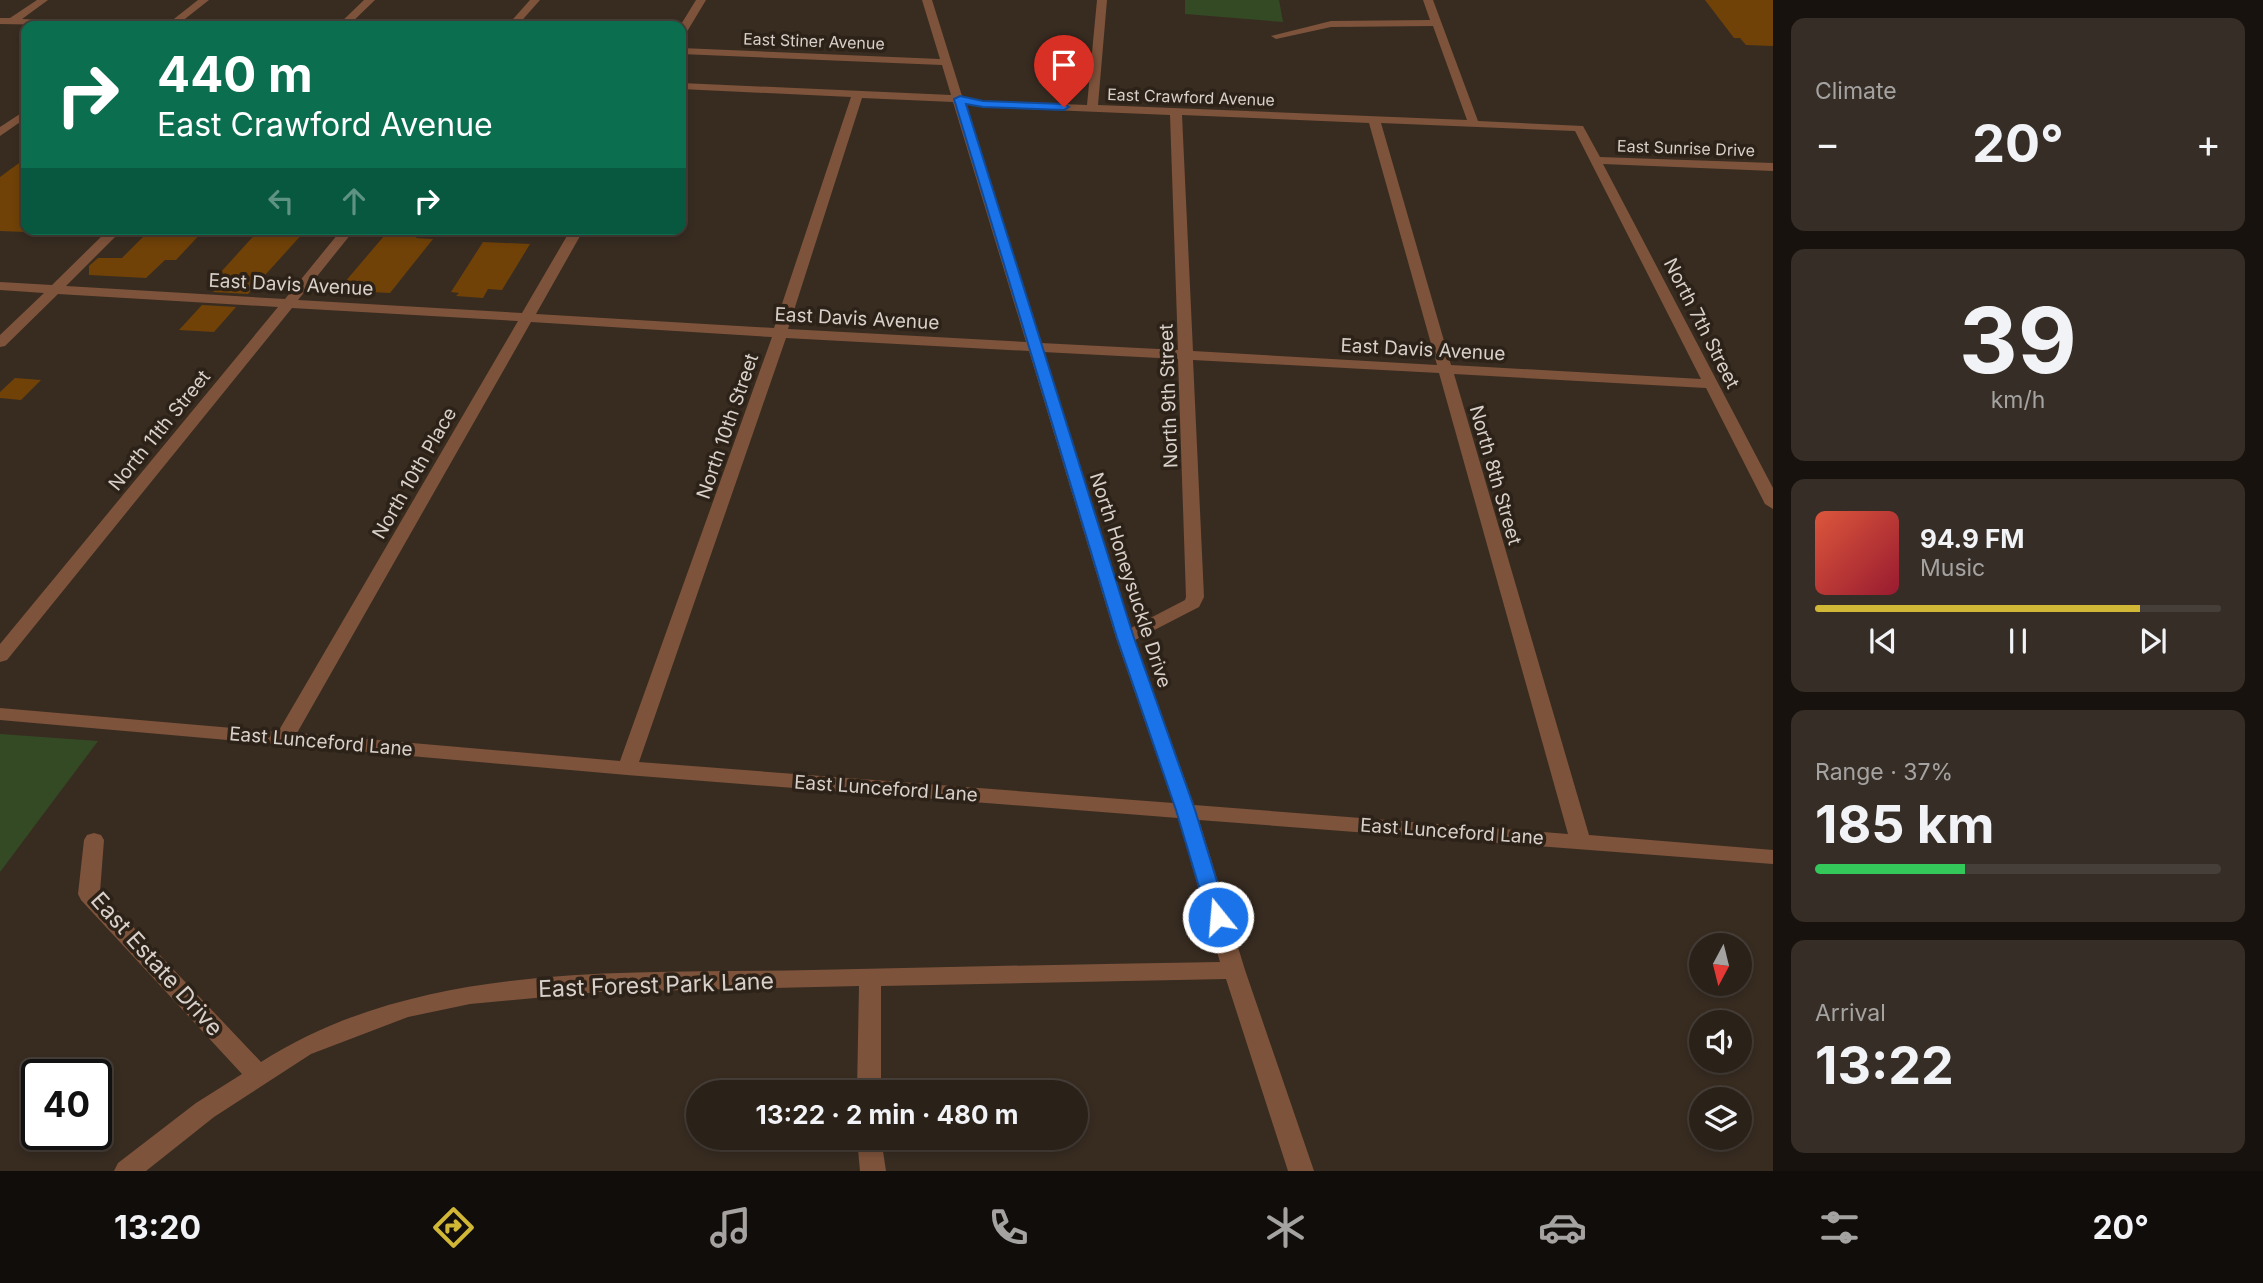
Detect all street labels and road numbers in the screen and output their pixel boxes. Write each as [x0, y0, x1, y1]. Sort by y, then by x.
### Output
street label: East Stiner Avenue [743, 29, 885, 53]
street label: East Crawford Avenue [1107, 84, 1275, 110]
street label: East Sunrise Drive [1617, 136, 1755, 160]
street label: North 7th Street [1659, 254, 1744, 392]
street label: East Davis Avenue [208, 269, 374, 300]
street label: East Davis Avenue [774, 303, 940, 334]
street label: North 9th Street [1154, 323, 1183, 469]
street label: East Davis Avenue [1340, 334, 1506, 365]
street label: North 10th Street [692, 350, 763, 502]
street label: North 11th Street [104, 366, 215, 495]
street label: North 10th Place [367, 403, 461, 543]
street label: North 8th Street [1465, 403, 1526, 548]
street label: North Honeysuckle Drive [1085, 470, 1176, 691]
street label: East Lunceford Lane [228, 722, 414, 761]
street label: East Lunceford Lane [793, 771, 979, 806]
street label: East Lunceford Lane [1359, 814, 1545, 849]
street label: East Estate Drive [85, 886, 229, 1042]
street label: East Forest Park Lane [538, 967, 774, 1003]

